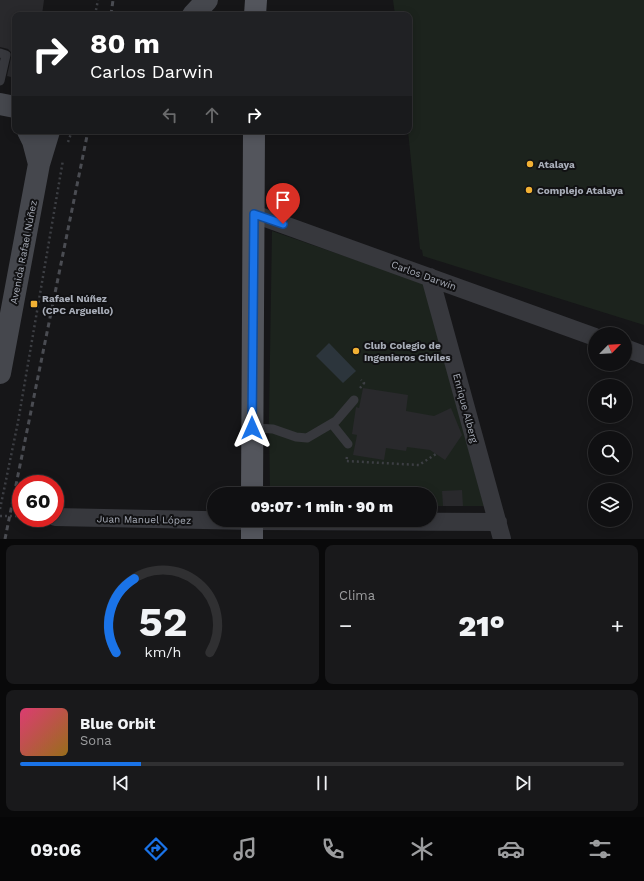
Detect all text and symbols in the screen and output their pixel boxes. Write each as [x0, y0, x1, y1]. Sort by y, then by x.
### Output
text: 80 m [90, 27, 160, 60]
icon: right [24, 28, 76, 80]
text: Carlos Darwin [90, 61, 213, 82]
icon: left [159, 104, 181, 126]
icon: ahead [201, 104, 223, 126]
icon: right [243, 104, 265, 126]
marker: Atalaya [525, 159, 535, 169]
place label: Atalaya [538, 159, 575, 170]
pin [266, 183, 300, 224]
marker: Complejo Atalaya [524, 185, 534, 195]
place label: Complejo Atalaya [537, 185, 623, 196]
icon: arrive [272, 189, 294, 211]
street label: Avenida Rafael Núñez [8, 199, 39, 305]
street label: Carlos Darwin [390, 259, 458, 292]
place label: Rafael Núñez (CPC Arguello) [42, 293, 113, 316]
marker: Rafael Núñez (CPC Arguello) [29, 299, 39, 309]
north arrow [588, 327, 632, 371]
map controls [588, 327, 632, 527]
place label: Club Colegio de Ingenieros Civiles [364, 340, 451, 363]
marker: Club Colegio de Ingenieros Civiles [351, 346, 361, 356]
street label: Enrique Alberg [451, 372, 480, 445]
button: sound [588, 379, 632, 423]
position arrow [231, 407, 273, 449]
button: search [588, 431, 632, 475]
speed limit sign: 60 [12, 475, 64, 527]
button: layers [588, 483, 632, 527]
text: 09:07 · 1 min · 90 m [251, 498, 393, 516]
street label: Juan Manuel López [97, 513, 191, 526]
text: Clima [339, 588, 375, 603]
text: 52 [138, 596, 187, 645]
text: 21° [458, 608, 505, 643]
text: − [339, 613, 352, 638]
text: + [611, 613, 624, 638]
text: km/h [144, 643, 181, 659]
text: Blue Orbit [80, 715, 155, 733]
text: Sona [80, 733, 112, 748]
icon: previous [110, 772, 132, 794]
icon: pause [311, 772, 333, 794]
icon: next [512, 772, 534, 794]
icon: directions [142, 835, 170, 863]
icon: music [231, 835, 259, 863]
icon: phone [319, 835, 347, 863]
icon: climate [408, 835, 436, 863]
icon: car [497, 835, 525, 863]
icon: filters [586, 835, 614, 863]
text: 09:06 [30, 839, 81, 860]

